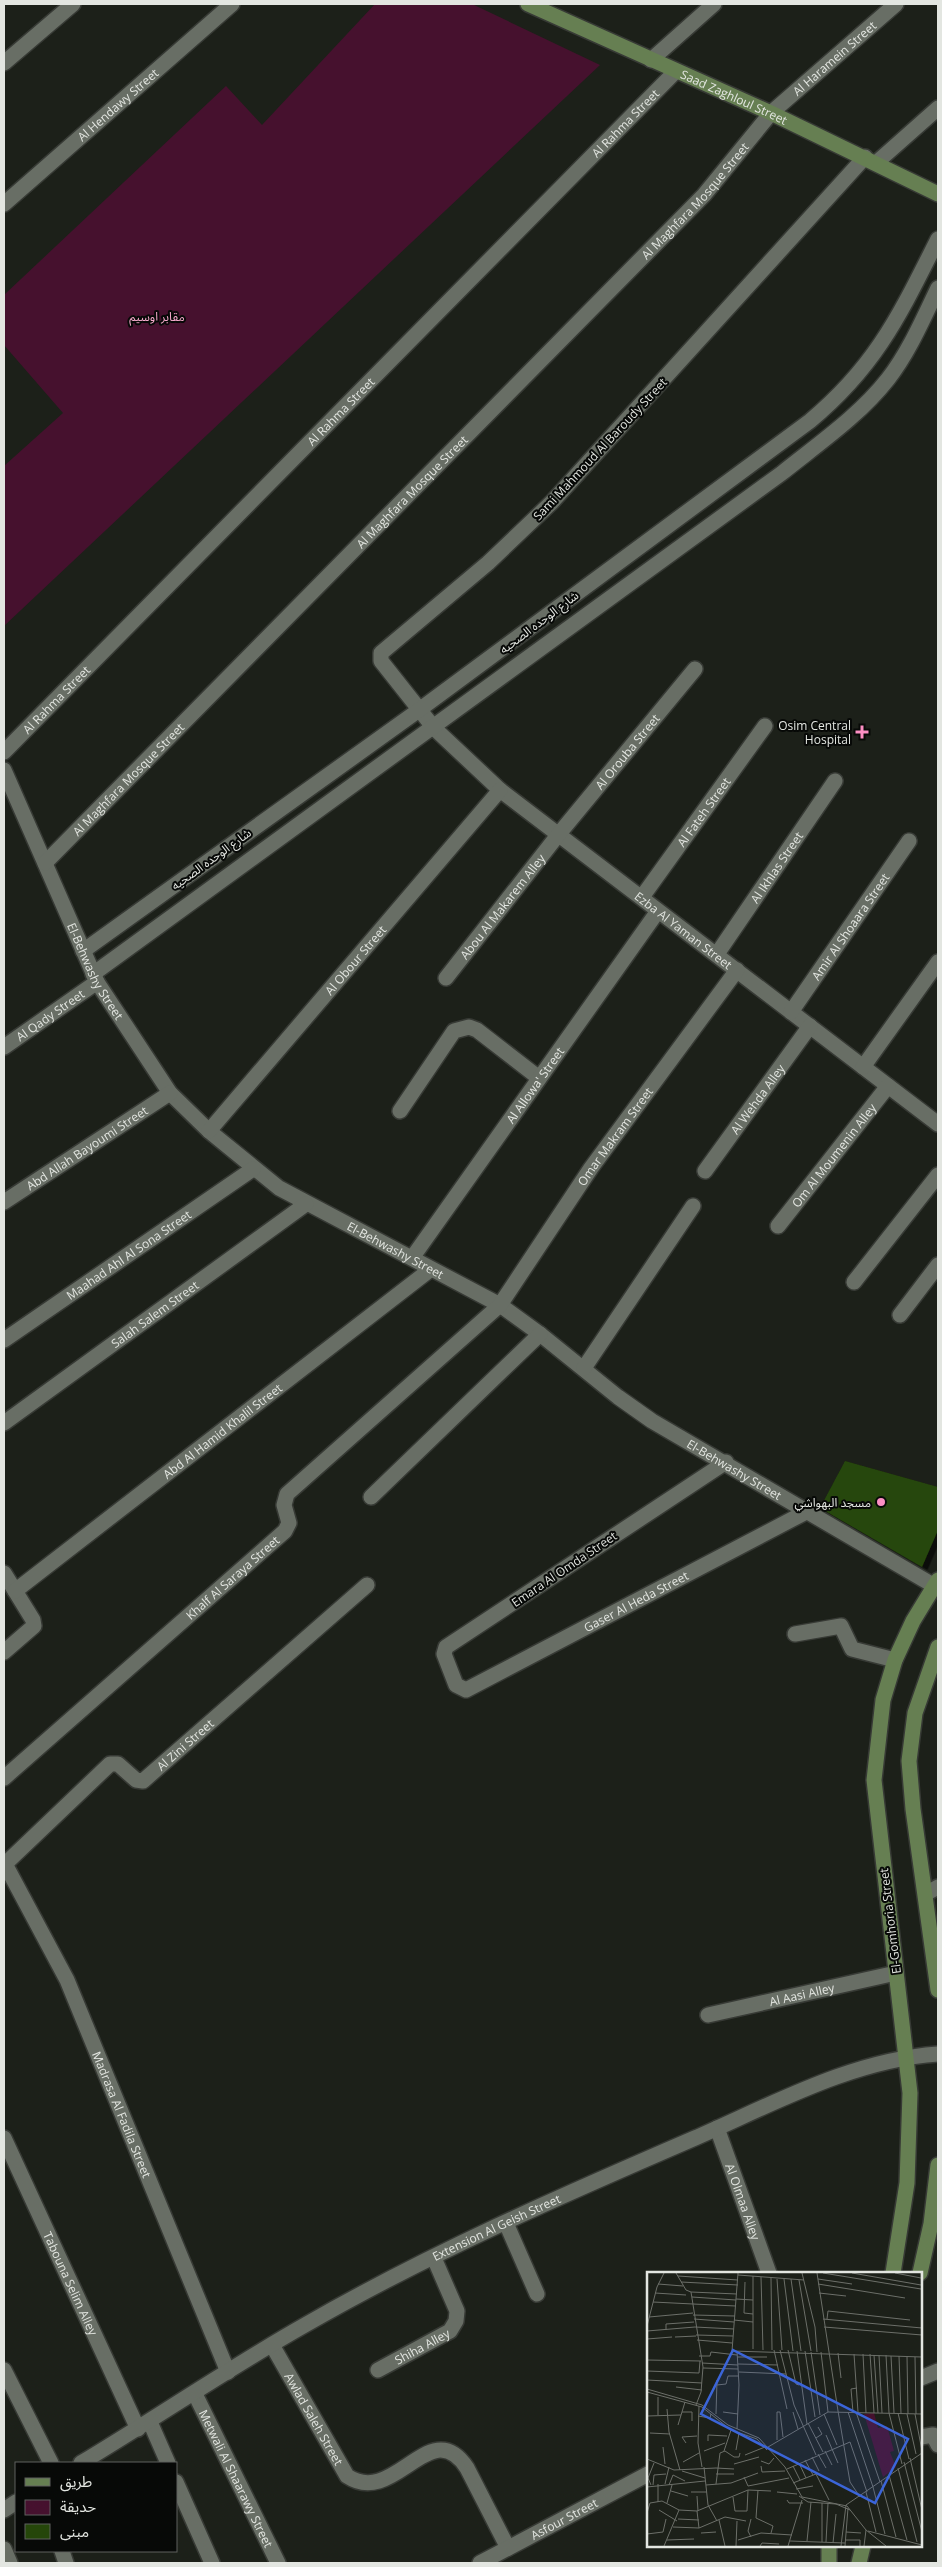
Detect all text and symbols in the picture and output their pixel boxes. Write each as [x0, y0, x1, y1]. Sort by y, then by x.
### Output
street label: Al Haramein Street [789, 17, 880, 99]
street label: Al Hendawy Street [73, 64, 162, 145]
street label: Saad Zaghloul Street [678, 65, 790, 128]
street label: Al Rahma Street [587, 85, 662, 161]
street label: Al Maghfara Mosque Street [637, 139, 752, 263]
park label: مقابر اوسيم [129, 308, 185, 326]
street label: Al Rahma Street [303, 373, 378, 449]
street label: Sami Mahmoud Al Baroudy Street [529, 374, 671, 524]
street label: Al Maghfara Mosque Street [352, 431, 471, 552]
street label: شارع الوحده الصحيه [496, 587, 583, 658]
street label: Al Rahma Street [18, 661, 94, 737]
street label: Al Orouba Street [591, 710, 663, 793]
place label: Osim Central Hospital [778, 717, 851, 748]
street label: Al Maghfara Mosque Street [68, 719, 187, 839]
marker: Osim Central Hospital [855, 725, 869, 739]
street label: Al Fateh Street [673, 774, 734, 850]
street label: شارع الوحده الصحيه [168, 824, 255, 895]
street label: Al Ikhlas Street [746, 828, 807, 906]
street label: Abou Al Makarem Alley [456, 850, 549, 962]
street label: Amir Al Shoaara Street [807, 870, 893, 983]
street label: Ezba Al Yaman Street [631, 887, 736, 973]
street label: El-Behwashy Street [63, 920, 128, 1023]
street label: Al Obour Street [320, 921, 390, 998]
street label: Al Qady Street [12, 985, 87, 1045]
street label: Al Allowa' Street [502, 1043, 568, 1127]
street label: Al Wehda Alley [726, 1060, 789, 1137]
street label: Omar Makram Street [573, 1083, 656, 1189]
street label: Om Al Moumenin Alley [787, 1099, 880, 1211]
street label: Abd Allah Bayoumi Street [23, 1102, 151, 1194]
street label: Maahad Ahl Al Sona Street [63, 1206, 194, 1303]
street label: El-Behwashy Street [344, 1217, 447, 1282]
street label: Salah Salem Street [107, 1276, 202, 1351]
street label: Abd Al Hamid Khalil Street [159, 1379, 285, 1482]
street label: El-Behwashy Street [684, 1435, 785, 1504]
place label: مسجد البهواشي [794, 1494, 871, 1512]
marker: مسجد البهواشي [875, 1496, 887, 1508]
street label: Emara Al Omda Street [508, 1527, 620, 1611]
street label: Khalf Al Saraya Street [182, 1531, 283, 1623]
street label: Gaser Al Heda Street [581, 1567, 691, 1636]
street label: Al Zini Street [153, 1715, 217, 1774]
street label: El-Gomhoria Street [875, 1867, 905, 1975]
street label: Al Aasi Alley [767, 1978, 837, 2010]
street label: Madrasa Al Fadila Street [89, 2049, 156, 2180]
street label: Al Olmaa Alley [722, 2161, 765, 2243]
street label: Extension Al Geish Street [429, 2190, 563, 2265]
street label: Tabouna Selim Alley [40, 2229, 103, 2339]
inset map [647, 2272, 922, 2547]
street label: Shiha Alley [391, 2324, 454, 2368]
street label: Awlad Saleh Street [281, 2369, 347, 2468]
street label: Metwali Al Shaarawy Street [195, 2407, 277, 2550]
legend [15, 2462, 178, 2552]
text: طريق [60, 2471, 92, 2492]
street label: Asfour Street [527, 2494, 600, 2543]
text: حديقة [60, 2496, 96, 2516]
text: مبنى [60, 2521, 89, 2541]

